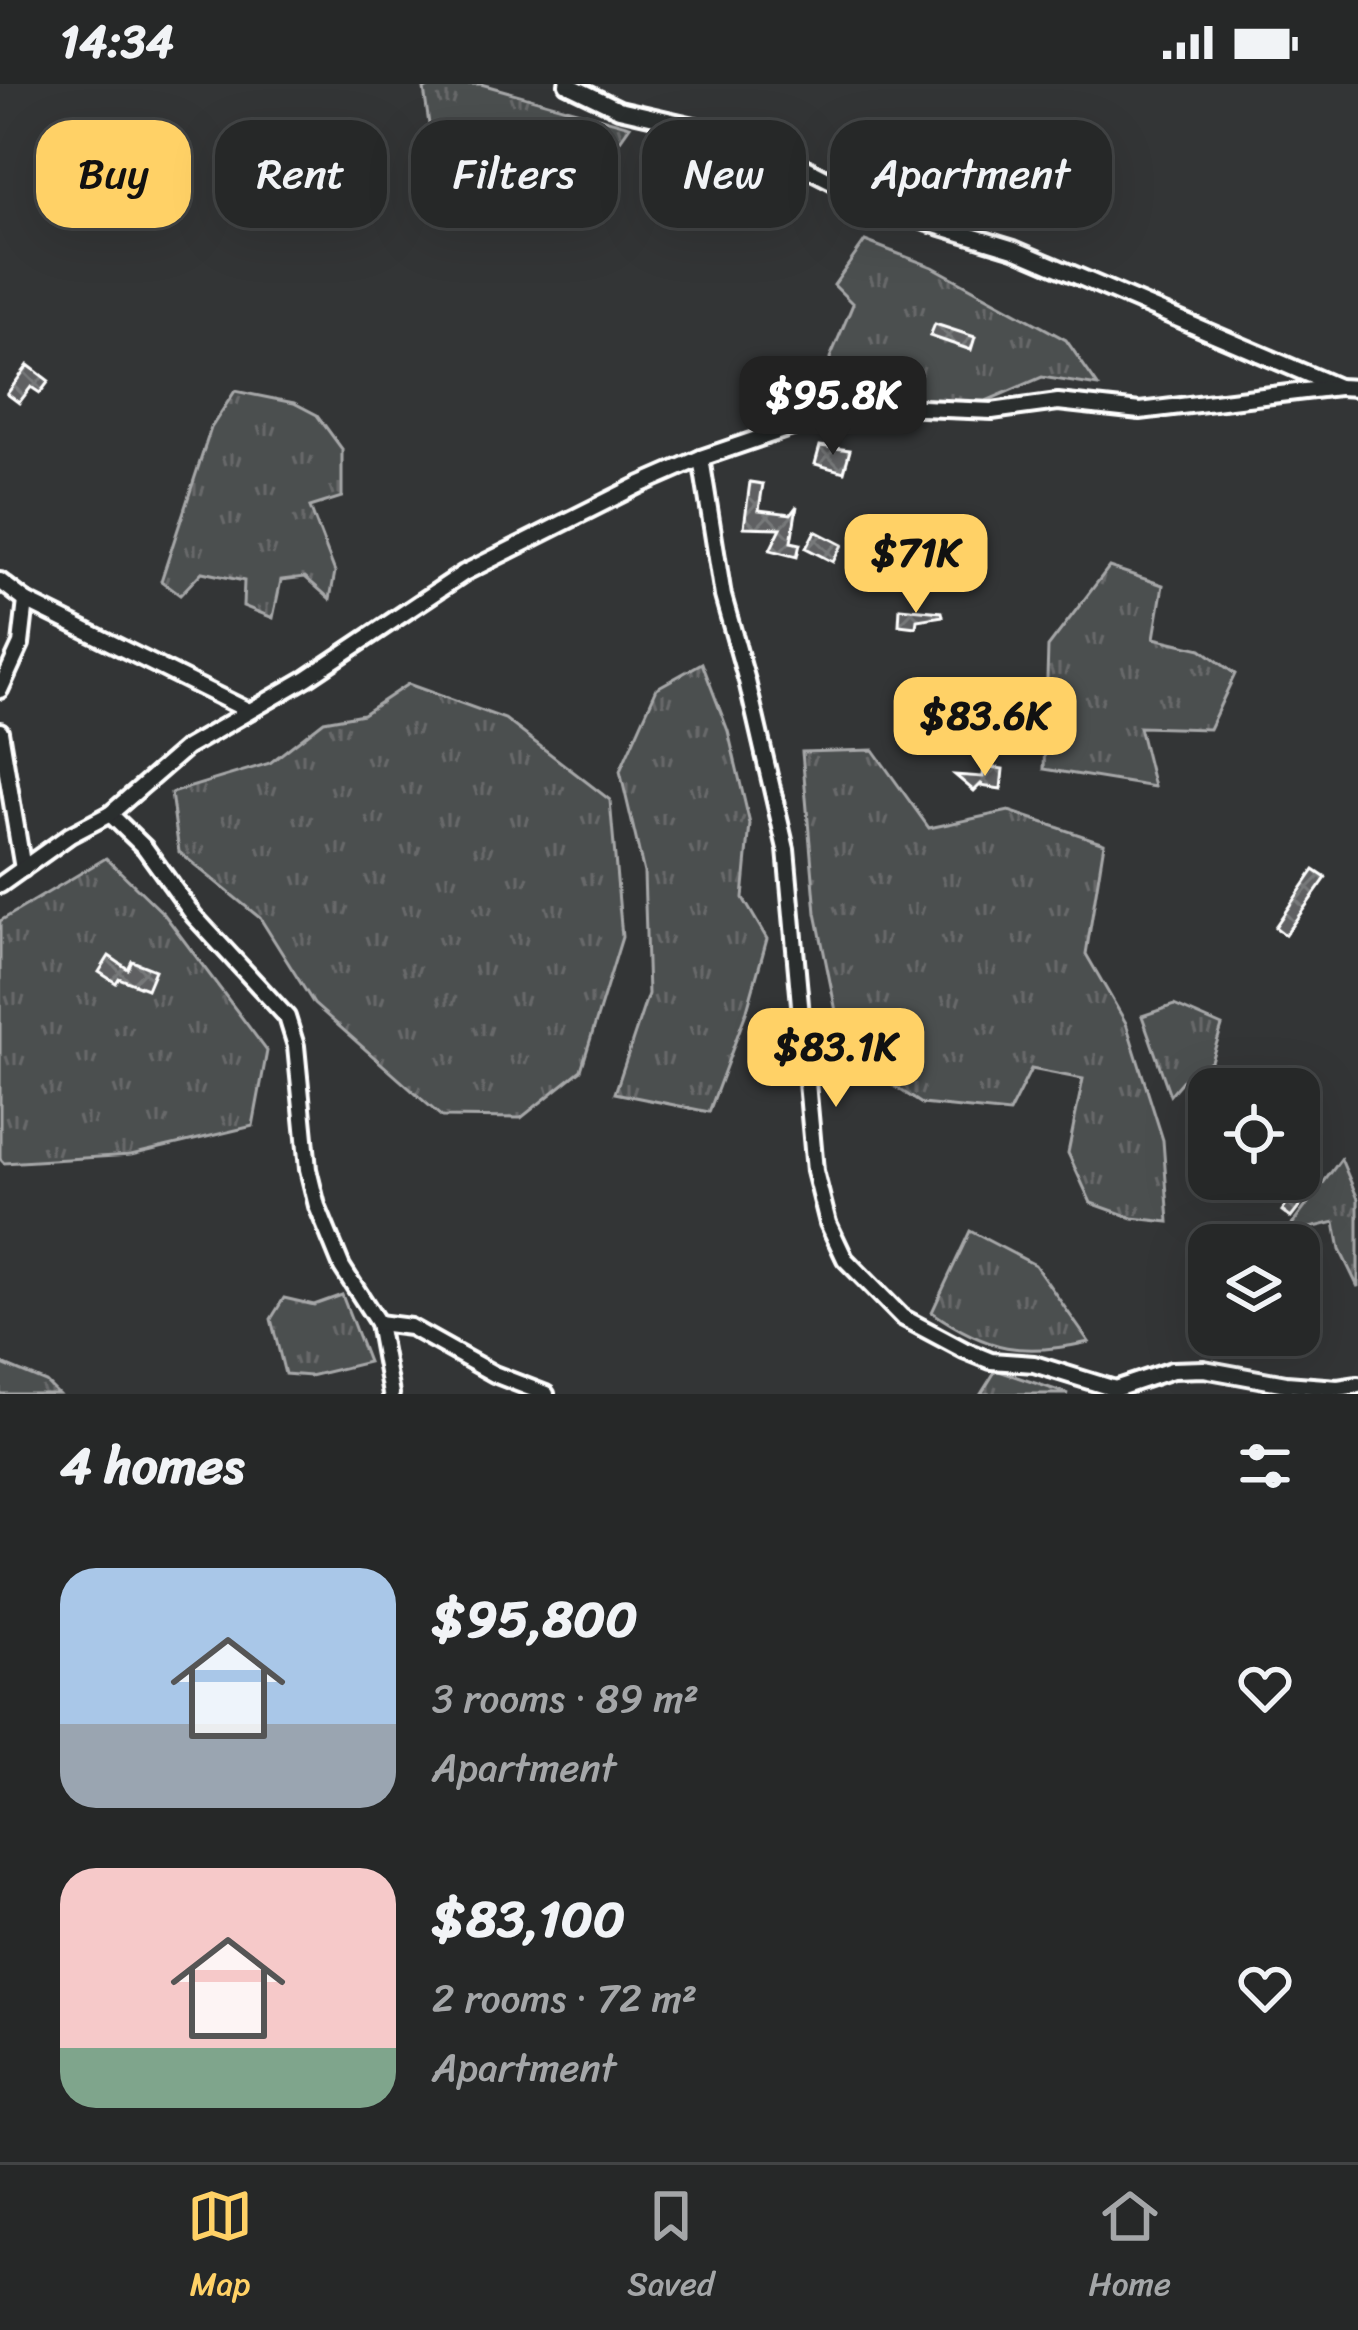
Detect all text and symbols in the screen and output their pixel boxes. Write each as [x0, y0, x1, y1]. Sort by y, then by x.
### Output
text: 14:34 [60, 2, 174, 82]
chip: Buy [36, 120, 191, 228]
chip: Rent [215, 120, 387, 228]
chip: Filters [411, 120, 618, 228]
chip: New [642, 120, 806, 228]
chip: Apartment [830, 120, 1112, 228]
pin: $95.8K [735, 356, 931, 458]
text: $95.8K [766, 360, 900, 429]
pin: $71K [845, 514, 987, 616]
text: $71K [872, 518, 960, 587]
pin: $83.6K [887, 677, 1083, 779]
text: $83.6K [921, 681, 1049, 750]
pin: $83.1K [738, 1008, 934, 1110]
text: $83.1K [774, 1012, 898, 1081]
map controls [1188, 1068, 1320, 1356]
button: locate [1188, 1068, 1320, 1200]
button: layers [1188, 1224, 1320, 1356]
text: 4 homes [60, 1421, 244, 1511]
icon: filters [1232, 1433, 1298, 1499]
text: $95,800 [432, 1574, 638, 1664]
icon: home [156, 1616, 300, 1760]
icon: heart [1232, 1655, 1298, 1721]
text: 3 rooms · 89 m² [432, 1664, 699, 1733]
text: Apartment [432, 1733, 616, 1802]
text: $83,100 [432, 1874, 625, 1964]
icon: home [156, 1916, 300, 2060]
icon: heart [1232, 1955, 1298, 2021]
text: 2 rooms · 72 m² [432, 1964, 697, 2033]
text: Apartment [432, 2033, 616, 2102]
tab: Map [187, 2183, 253, 2313]
tab: Saved [627, 2183, 714, 2313]
tab: Home [1088, 2183, 1171, 2313]

